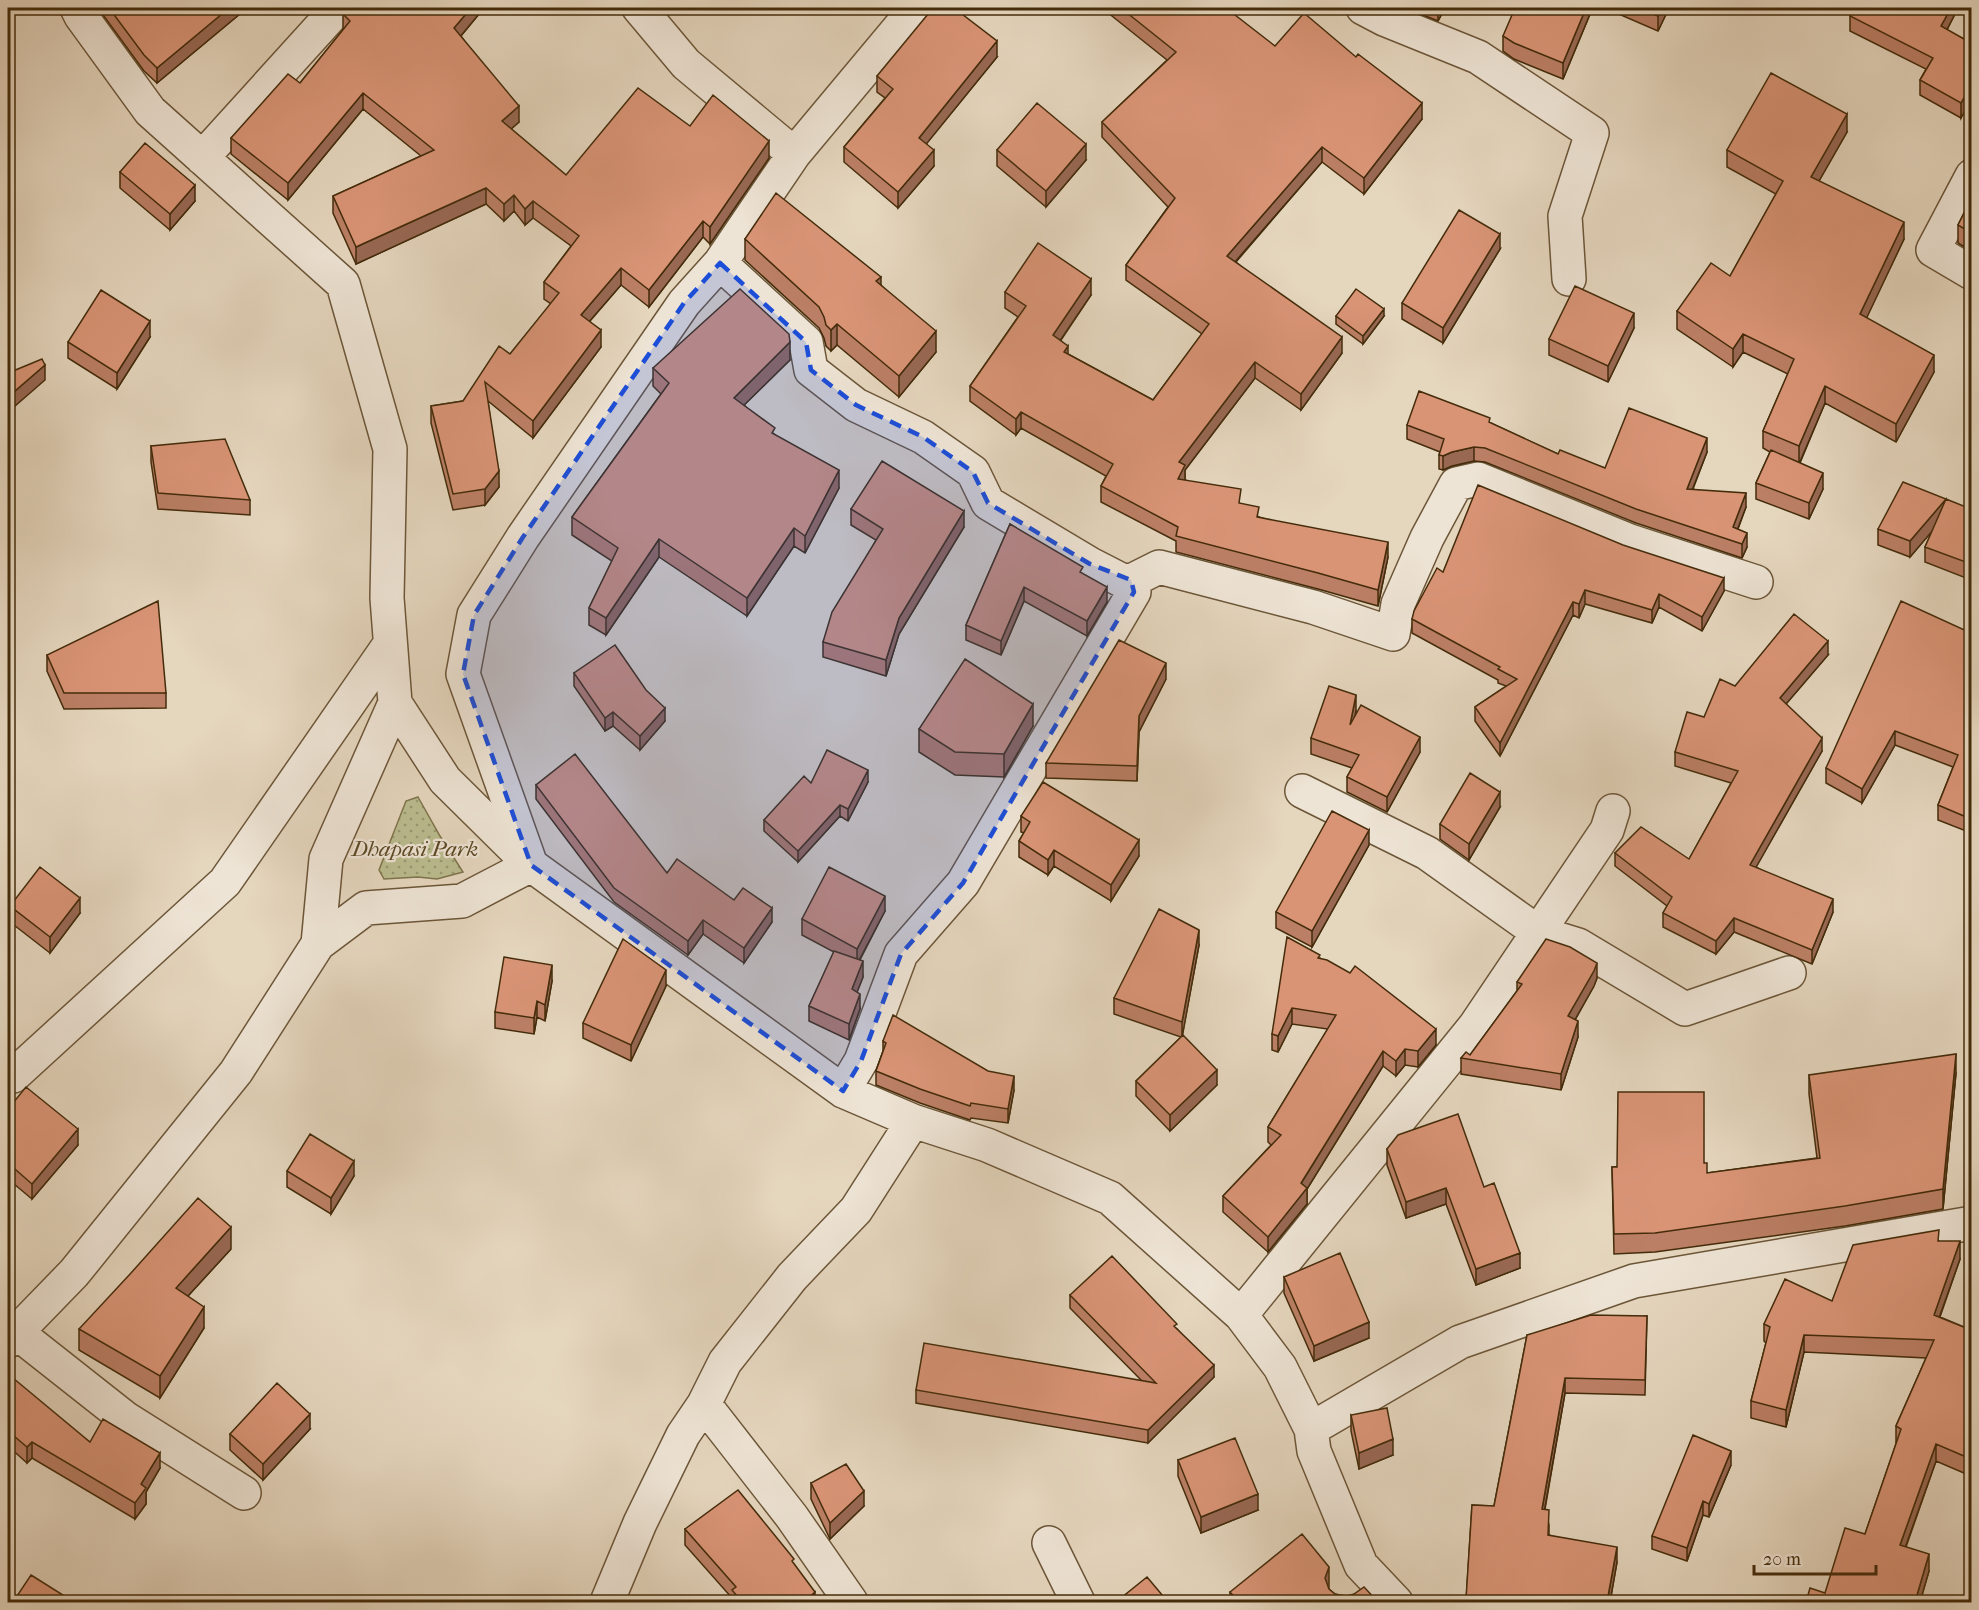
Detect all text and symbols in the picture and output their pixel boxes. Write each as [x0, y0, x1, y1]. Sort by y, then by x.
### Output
park label: Dhapasi Park [350, 836, 478, 862]
scale bar [1754, 1538, 1876, 1576]
text: 20 m [1763, 1549, 1801, 1570]

